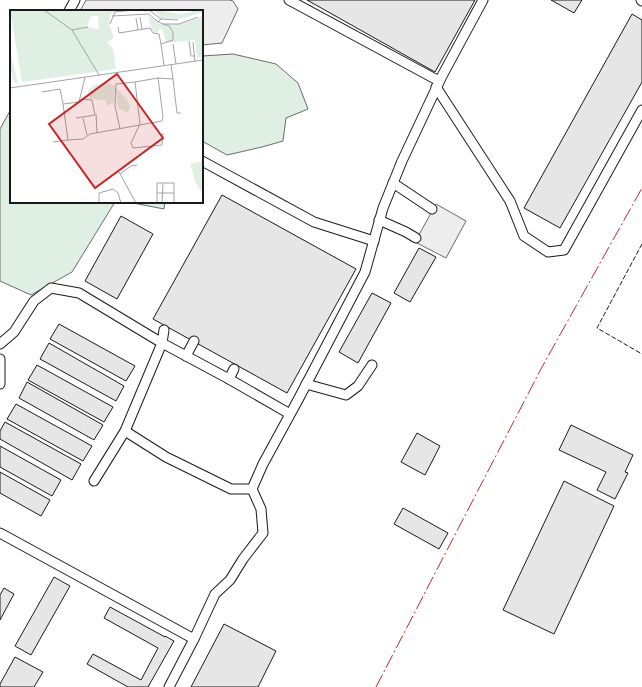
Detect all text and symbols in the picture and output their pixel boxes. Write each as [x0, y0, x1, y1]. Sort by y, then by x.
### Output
inset map [10, 10, 203, 203]

